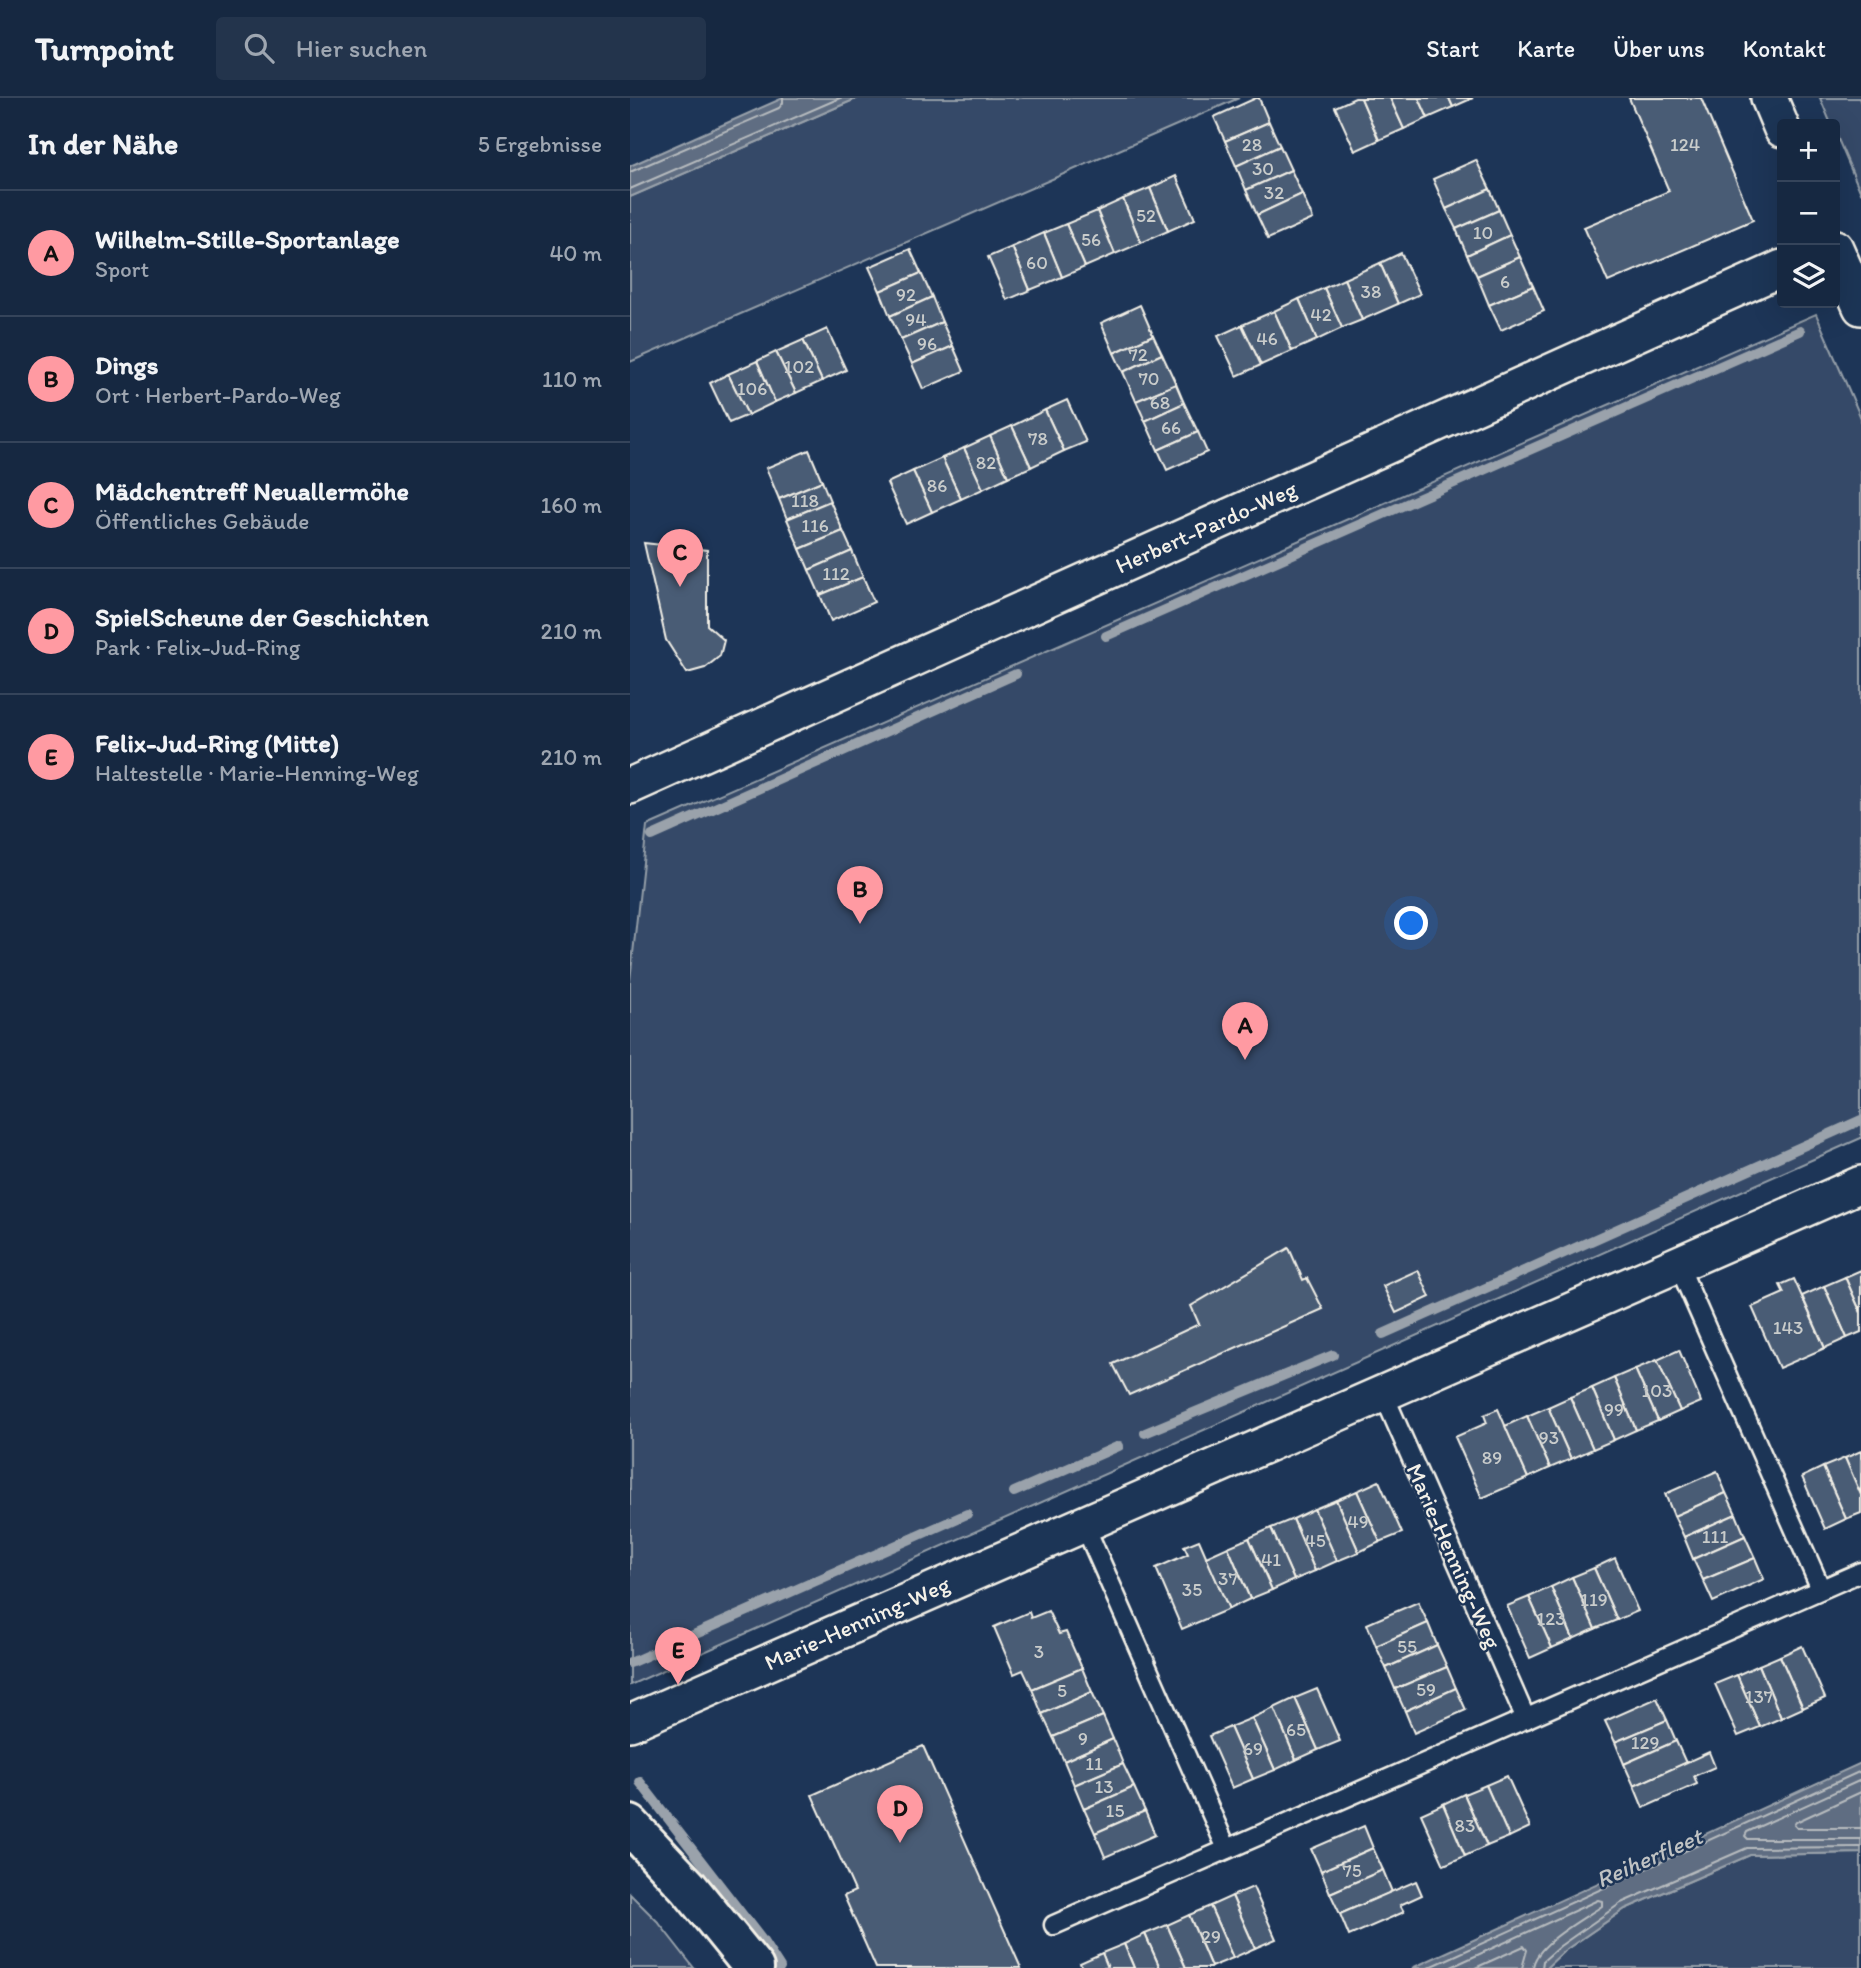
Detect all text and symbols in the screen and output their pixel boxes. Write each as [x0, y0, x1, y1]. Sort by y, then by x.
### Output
search box [216, 17, 706, 80]
text: Turnpoint [35, 29, 174, 68]
icon: search [240, 29, 278, 67]
text: Hier suchen [296, 32, 427, 64]
text: Start [1426, 34, 1479, 63]
text: Karte [1517, 34, 1575, 63]
text: Über uns [1613, 34, 1705, 63]
text: Kontakt [1743, 34, 1826, 63]
map controls [1777, 119, 1840, 308]
button: + [1777, 119, 1840, 182]
text: In der Nähe [28, 125, 178, 162]
text: 5 Ergebnisse [478, 130, 602, 158]
house number: 28 [1242, 133, 1262, 156]
house number: 124 [1670, 133, 1700, 156]
house number: 30 [1252, 157, 1274, 180]
house number: 32 [1264, 181, 1284, 204]
button: − [1777, 182, 1840, 245]
house number: 52 [1136, 204, 1156, 227]
house number: 10 [1473, 221, 1493, 244]
text: Wilhelm-Stille-Sportanlage [95, 223, 400, 255]
house number: 56 [1081, 228, 1101, 251]
text: A [44, 239, 58, 267]
text: 40 m [549, 239, 602, 267]
button: layers [1777, 245, 1840, 308]
house number: 60 [1026, 251, 1048, 274]
text: Sport [95, 255, 149, 283]
house number: 6 [1500, 270, 1510, 293]
house number: 38 [1361, 280, 1381, 303]
house number: 92 [896, 283, 916, 306]
house number: 42 [1310, 303, 1332, 326]
house number: 94 [905, 308, 927, 331]
house number: 46 [1256, 327, 1278, 350]
house number: 96 [917, 332, 937, 355]
house number: 72 [1128, 343, 1148, 366]
text: Dings [95, 349, 158, 381]
house number: 102 [784, 355, 814, 378]
text: B [44, 365, 58, 393]
text: 110 m [542, 365, 602, 393]
house number: 70 [1138, 367, 1160, 390]
house number: 106 [737, 377, 767, 400]
text: Ort · Herbert-Pardo-Weg [95, 381, 341, 409]
house number: 68 [1150, 391, 1170, 414]
house number: 66 [1161, 416, 1181, 439]
house number: 78 [1028, 427, 1048, 450]
house number: 82 [976, 451, 996, 474]
house number: 86 [927, 474, 947, 497]
street label: Herbert-Pardo-Weg [1111, 474, 1301, 580]
text: Mädchentreff Neuallermöhe [95, 475, 409, 507]
house number: 118 [791, 489, 819, 512]
text: C [44, 491, 58, 519]
text: 160 m [540, 491, 602, 519]
text: Öffentliches Gebäude [95, 507, 309, 535]
house number: 116 [801, 514, 829, 537]
pin: C [657, 529, 703, 587]
house number: 112 [822, 562, 850, 585]
text: SpielScheune der Geschichten [95, 601, 429, 633]
text: D [43, 617, 59, 645]
text: 210 m [541, 617, 602, 645]
text: Park · Felix-Jud-Ring [95, 633, 300, 661]
text: Felix-Jud-Ring (Mitte) [95, 727, 339, 759]
text: E [45, 743, 57, 771]
text: 210 m [541, 743, 602, 771]
text: Haltestelle · Marie-Henning-Weg [95, 759, 419, 787]
pin: B [837, 866, 883, 924]
your location [1394, 906, 1428, 940]
pin: A [1222, 1002, 1268, 1060]
house number: 143 [1773, 1316, 1803, 1339]
house number: 103 [1642, 1379, 1672, 1402]
house number: 99 [1604, 1398, 1624, 1421]
house number: 93 [1539, 1426, 1559, 1449]
house number: 89 [1482, 1446, 1502, 1469]
street label: Marie-Henning-Weg [1401, 1459, 1508, 1653]
house number: 49 [1347, 1510, 1369, 1533]
house number: 111 [1702, 1525, 1728, 1548]
house number: 45 [1304, 1529, 1326, 1552]
house number: 41 [1261, 1548, 1281, 1571]
house number: 37 [1218, 1567, 1238, 1590]
street label: Marie-Henning-Weg [760, 1569, 954, 1676]
house number: 35 [1182, 1578, 1202, 1601]
house number: 119 [1580, 1588, 1608, 1611]
house number: 123 [1536, 1607, 1566, 1630]
pin: E [655, 1627, 701, 1685]
house number: 55 [1397, 1635, 1417, 1658]
house number: 3 [1034, 1640, 1044, 1663]
house number: 59 [1416, 1678, 1436, 1701]
house number: 5 [1057, 1679, 1067, 1702]
house number: 137 [1745, 1685, 1773, 1708]
house number: 65 [1286, 1718, 1306, 1741]
house number: 9 [1078, 1727, 1088, 1750]
house number: 129 [1631, 1731, 1659, 1754]
house number: 69 [1243, 1737, 1263, 1760]
house number: 11 [1085, 1752, 1103, 1775]
house number: 13 [1094, 1775, 1114, 1798]
pin: D [877, 1785, 923, 1843]
house number: 15 [1106, 1799, 1124, 1822]
house number: 83 [1455, 1814, 1475, 1837]
water label: Reiherfleet [1591, 1820, 1708, 1894]
house number: 75 [1342, 1859, 1362, 1882]
house number: 29 [1201, 1925, 1221, 1948]

